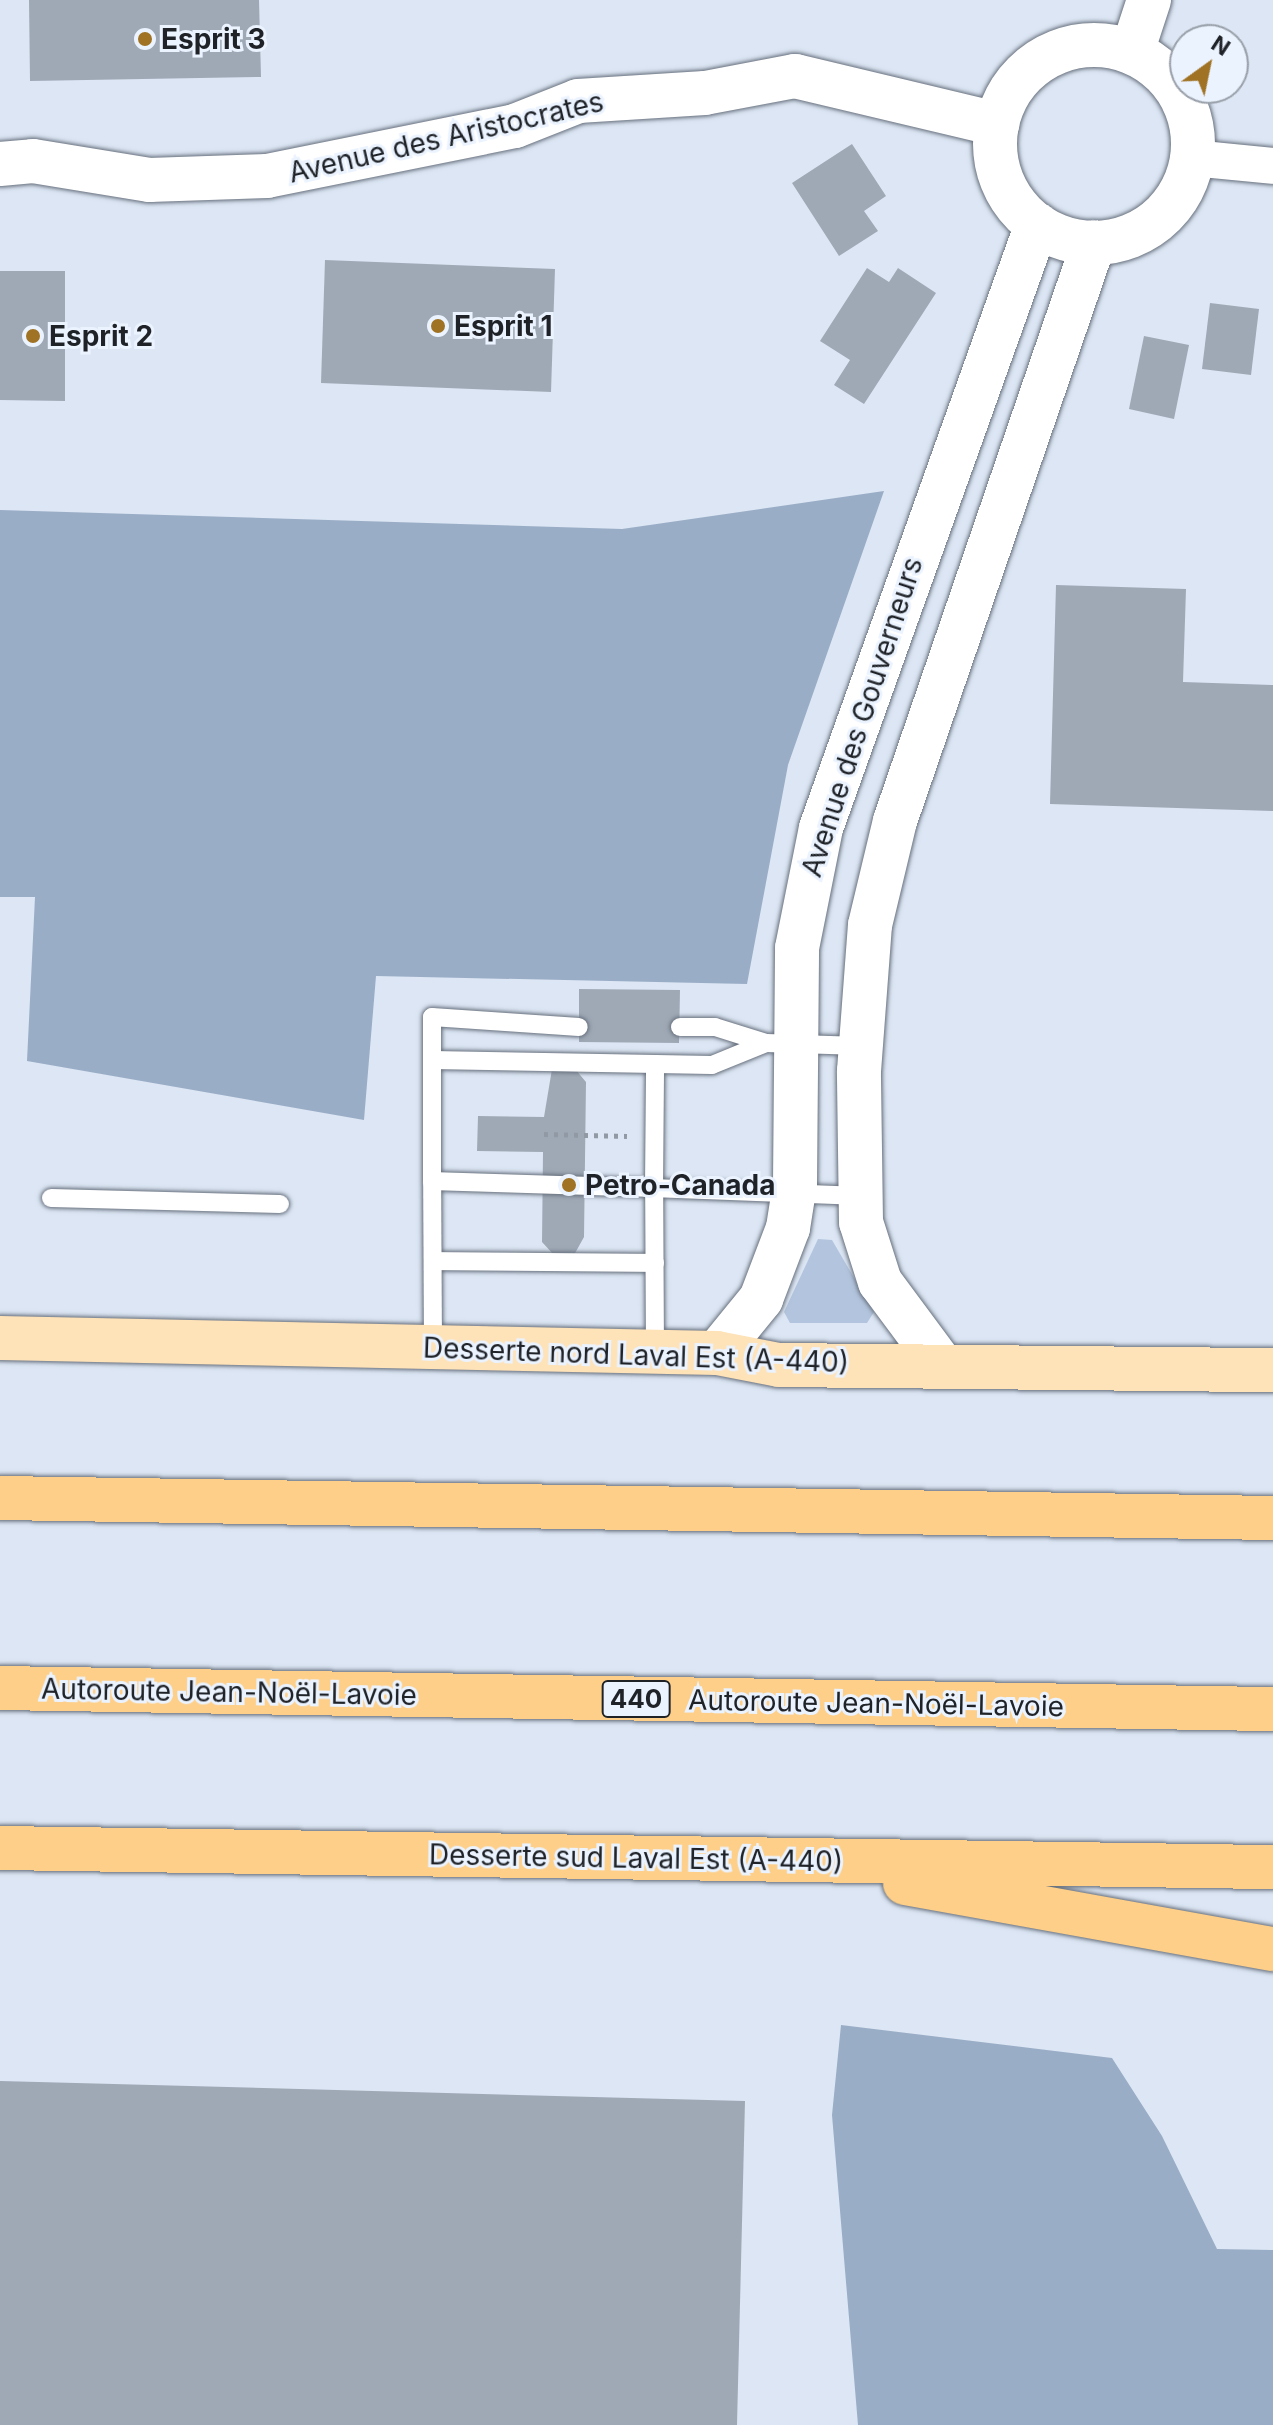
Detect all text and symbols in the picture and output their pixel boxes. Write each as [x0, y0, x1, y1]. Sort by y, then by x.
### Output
place label: Esprit 3 [161, 22, 265, 56]
north arrow [1169, 24, 1249, 104]
marker: Esprit 3 [136, 30, 154, 48]
text: N [1207, 30, 1235, 61]
street label: Avenue des Aristocrates [285, 84, 607, 190]
place label: Esprit 1 [454, 309, 552, 343]
marker: Esprit 1 [429, 317, 447, 335]
place label: Esprit 2 [49, 319, 153, 353]
marker: Esprit 2 [24, 327, 42, 345]
street label: Avenue des Gouverneurs [794, 553, 930, 881]
place label: Petro-Canada [585, 1168, 775, 1202]
marker: Petro-Canada [560, 1176, 578, 1194]
street label: Desserte nord Laval Est (A-440) [422, 1331, 850, 1379]
street label: Autoroute Jean-Noël-Lavoie [41, 1672, 417, 1712]
road number: 440 [600, 1677, 672, 1721]
street label: Autoroute Jean-Noël-Lavoie [688, 1683, 1064, 1723]
street label: Desserte sud Laval Est (A-440) [429, 1838, 843, 1878]

